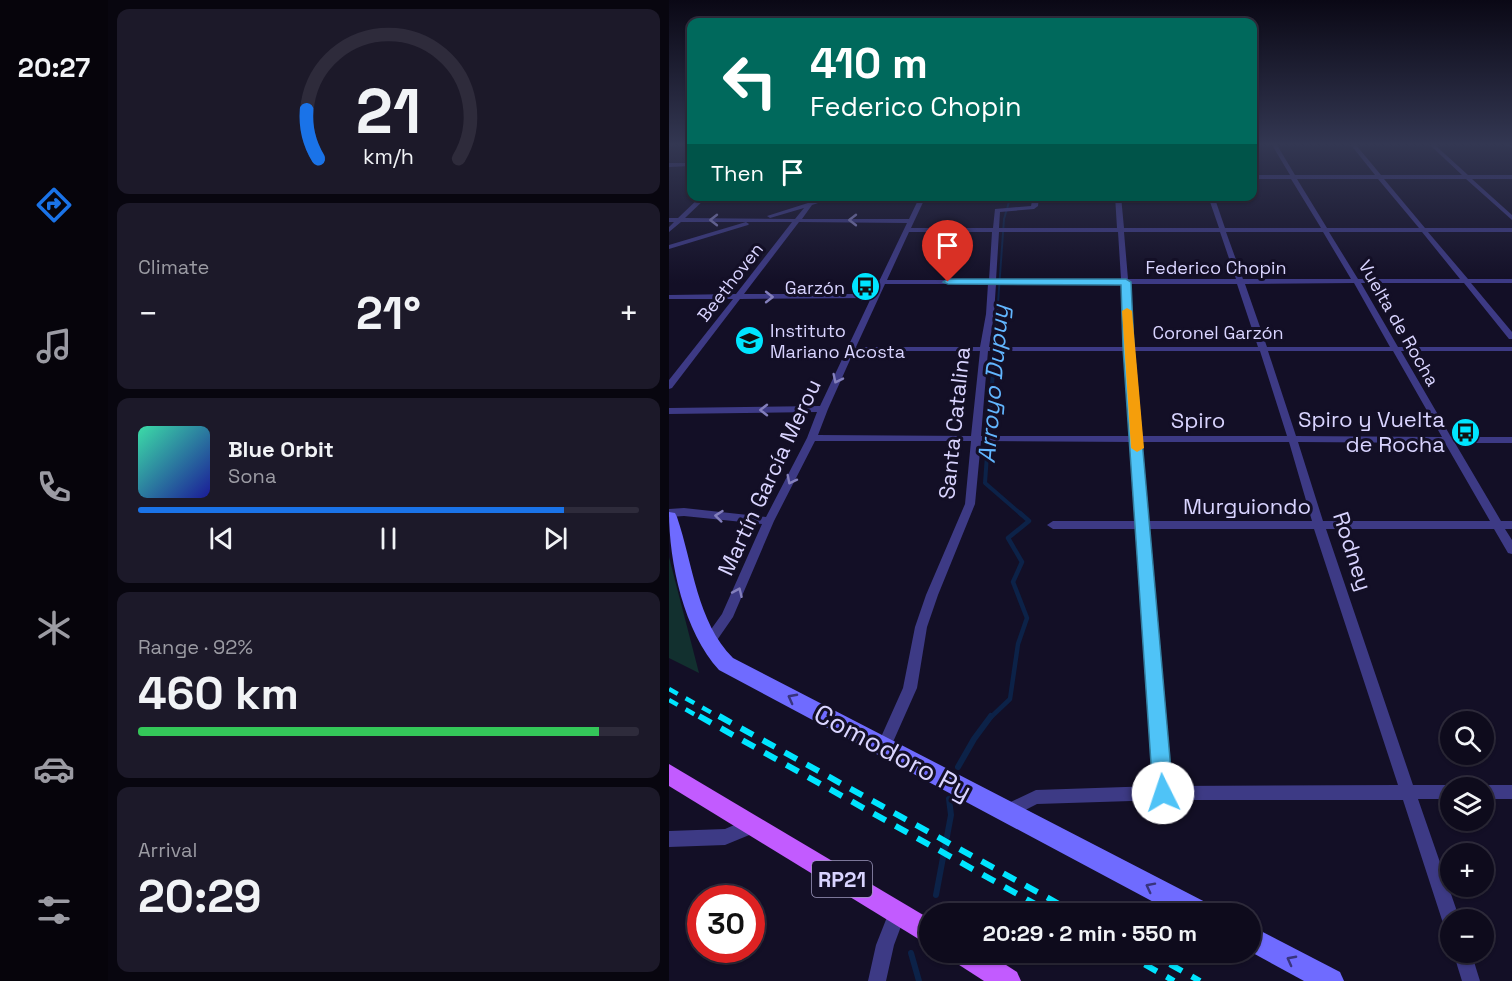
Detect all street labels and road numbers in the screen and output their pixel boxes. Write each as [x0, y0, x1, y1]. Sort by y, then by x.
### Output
street label: Beethoven [692, 238, 768, 326]
street label: Federico Chopin [1146, 256, 1286, 279]
street label: Vuelta de Rocha [1354, 256, 1444, 390]
street label: Coronel Garzón [1152, 321, 1284, 344]
street label: Santa Catalina [932, 345, 976, 501]
street label: Martín García Merou [711, 374, 827, 580]
street label: Spiro [1171, 406, 1225, 434]
street label: Murguiondo [1183, 492, 1311, 520]
street label: Rodney [1327, 508, 1379, 594]
street label: Comodoro Py [808, 696, 978, 808]
road number: RP21 [812, 861, 872, 897]

